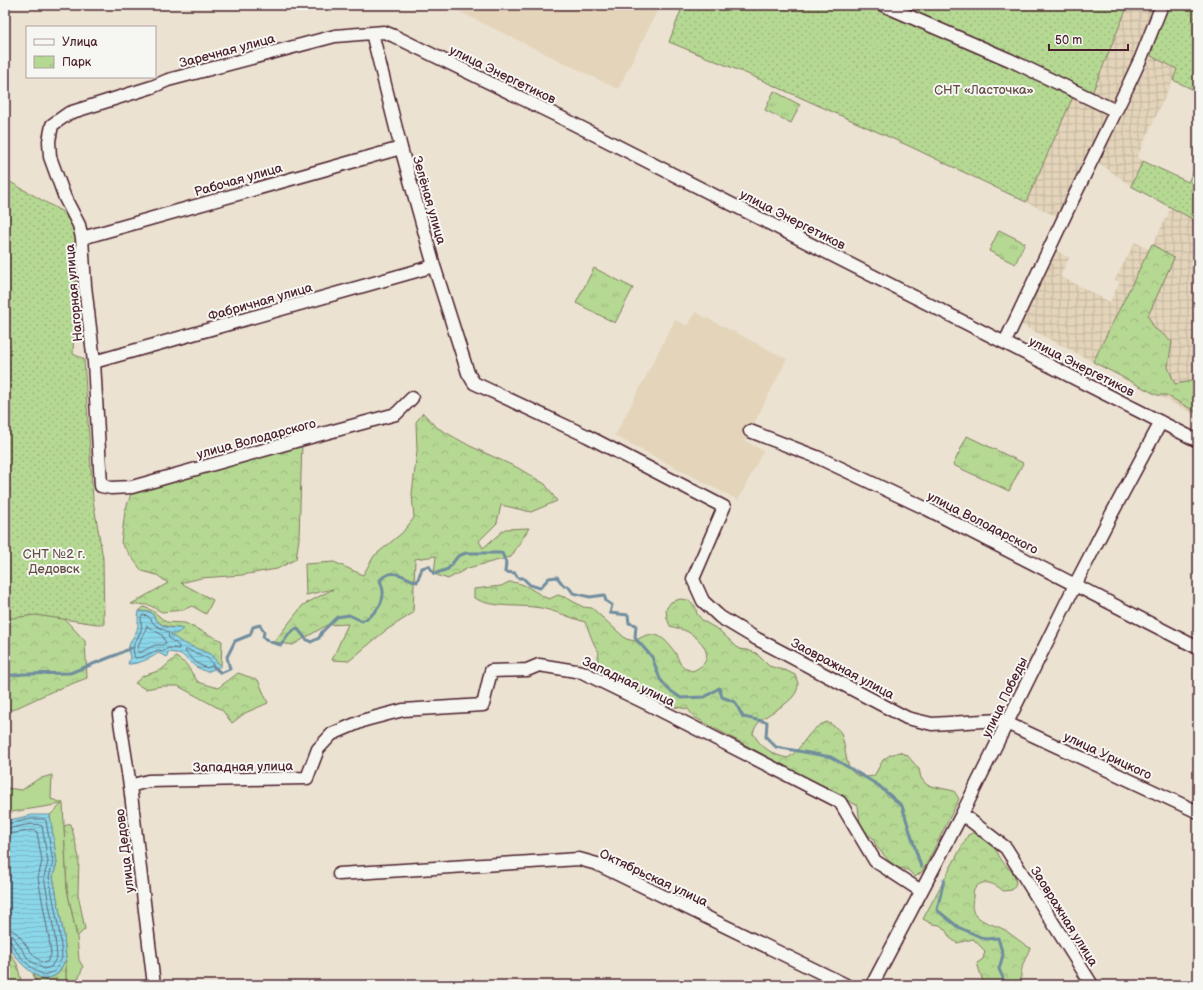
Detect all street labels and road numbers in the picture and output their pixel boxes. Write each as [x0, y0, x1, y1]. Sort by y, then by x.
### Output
street label: Заречная улица [178, 30, 277, 71]
street label: улица Энергетиков [447, 42, 558, 108]
street label: Зелёная улица [409, 154, 449, 247]
street label: Рабочая улица [192, 160, 284, 200]
street label: улица Энергетиков [737, 186, 848, 253]
street label: Нагорная улица [62, 243, 86, 342]
street label: Фабричная улица [206, 279, 315, 325]
street label: улица Энергетиков [1026, 333, 1137, 400]
street label: улица Володарского [195, 415, 318, 463]
street label: улица Володарского [924, 488, 1041, 558]
street label: Заовражная улица [788, 635, 897, 703]
street label: Западная улица [580, 653, 678, 710]
street label: улица Победы [979, 655, 1031, 740]
street label: улица Урицкого [1061, 729, 1154, 783]
street label: Западная улица [193, 758, 294, 776]
street label: улица Дедово [112, 808, 138, 894]
street label: Октябрьская улица [597, 846, 711, 910]
street label: Заовражная улица [1027, 864, 1101, 970]

